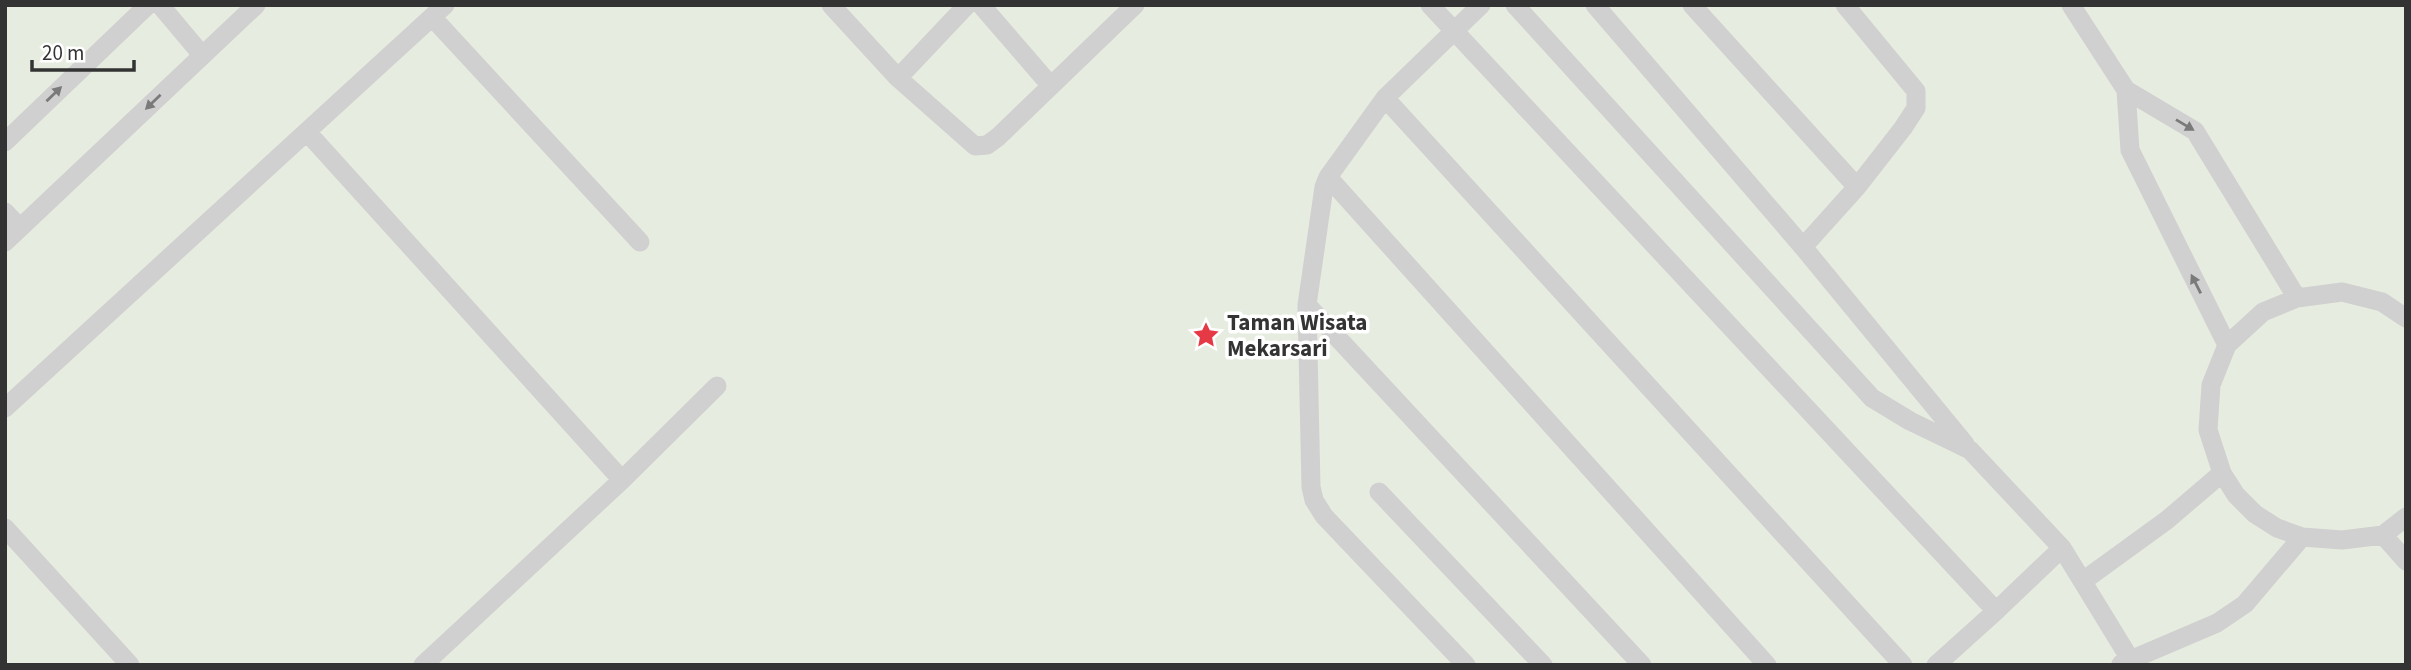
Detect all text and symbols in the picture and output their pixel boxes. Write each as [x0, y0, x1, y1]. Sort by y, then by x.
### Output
scale bar [32, 28, 133, 72]
text: 20 m [42, 38, 84, 68]
one-way arrow [46, 86, 63, 103]
one-way arrow [145, 94, 162, 110]
one-way arrow [2176, 119, 2195, 132]
one-way arrow [2191, 274, 2202, 294]
place label: Taman Wisata Mekarsari [1227, 306, 1367, 365]
place icon: Taman Wisata Mekarsari [1191, 320, 1221, 350]

